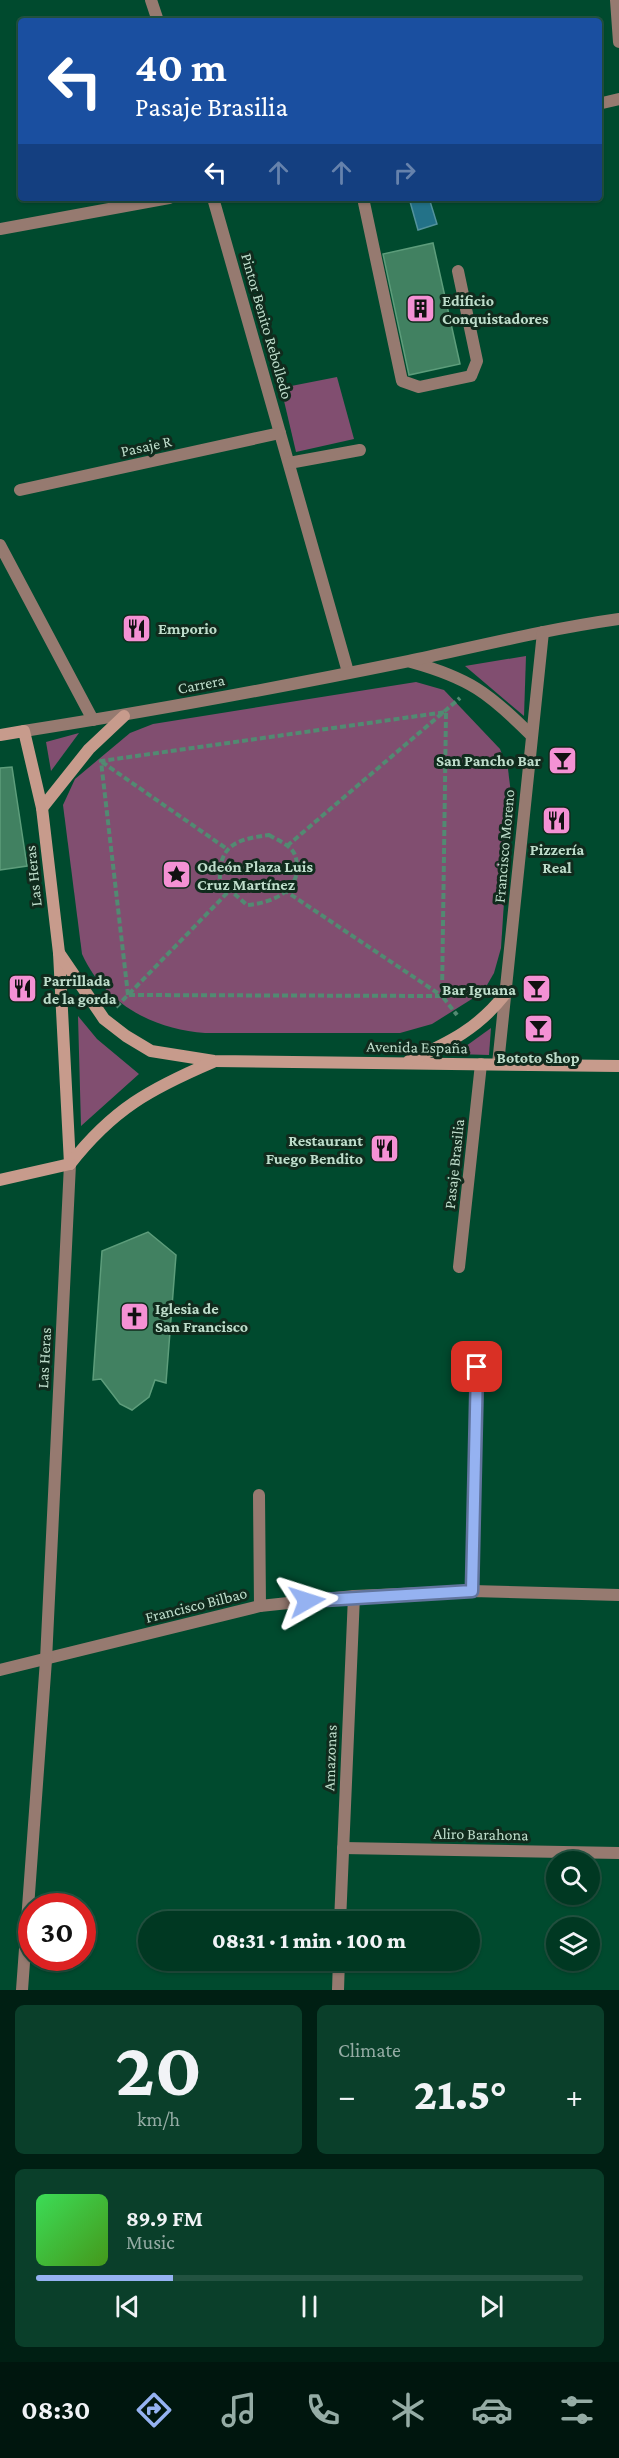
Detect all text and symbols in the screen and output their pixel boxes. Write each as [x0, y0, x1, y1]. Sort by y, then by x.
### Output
icon: left [36, 42, 114, 120]
text: 40 m [135, 43, 227, 90]
text: Pasaje Brasilia [135, 92, 288, 122]
icon: left [199, 156, 232, 189]
icon: ahead [262, 156, 295, 189]
icon: ahead [325, 156, 358, 189]
icon: right [388, 156, 421, 189]
street label: Pintor Benito Rebolledo [238, 251, 296, 401]
place label: Edificio Conquistadores [442, 292, 549, 327]
building icon: Edificio Conquistadores [405, 293, 437, 325]
street label: Pasaje R [119, 432, 173, 461]
restaurant icon: Emporio [121, 612, 153, 644]
place label: Emporio [158, 620, 217, 637]
street label: Carrera [176, 671, 227, 697]
bar icon: San Pancho Bar [546, 744, 578, 776]
place label: San Pancho Bar [436, 752, 542, 769]
street label: Francisco Moreno [491, 788, 517, 903]
restaurant icon: Pizzería Real [541, 805, 573, 837]
place label: Pizzería Real [530, 841, 584, 876]
street label: Las Heras [21, 845, 45, 907]
place label: Odeón Plaza Luis Cruz Martínez [197, 858, 314, 893]
place icon: Odeón Plaza Luis Cruz Martínez [160, 859, 192, 891]
place label: Parrillada de la gorda [43, 972, 117, 1007]
restaurant icon: Parrillada de la gorda [6, 973, 38, 1005]
bar icon: Bar Iguana [521, 973, 553, 1005]
place label: Bar Iguana [442, 981, 516, 998]
bar icon: Bototo Shop [522, 1013, 554, 1045]
street label: Avenida España [366, 1038, 468, 1057]
place label: Bototo Shop [497, 1049, 580, 1066]
street label: Pasaje Brasilia [441, 1117, 468, 1210]
place label: Restaurant Fuego Bendito [266, 1132, 363, 1167]
restaurant icon: Restaurant Fuego Bendito [368, 1133, 400, 1165]
place label: Iglesia de San Francisco [155, 1300, 248, 1335]
church icon: Iglesia de San Francisco [118, 1301, 150, 1333]
street label: Las Heras [34, 1327, 54, 1389]
pin [451, 1341, 502, 1392]
icon: arrive [460, 1350, 493, 1383]
position arrow [275, 1569, 339, 1633]
street label: Francisco Bilbao [143, 1584, 249, 1626]
street label: Amazonas [320, 1725, 340, 1791]
street label: Aliro Barahona [433, 1825, 529, 1843]
map controls [546, 1851, 600, 1971]
button: search [546, 1851, 600, 1905]
speed limit sign: 30 [18, 1893, 96, 1971]
button: layers [546, 1917, 600, 1971]
text: 08:31 · 1 min · 100 m [212, 1928, 406, 1953]
text: 20 [115, 2025, 202, 2112]
text: Climate [338, 2039, 401, 2061]
text: 21.5° [414, 2069, 507, 2119]
text: − [338, 2077, 355, 2114]
text: + [566, 2077, 583, 2114]
text: km/h [137, 2108, 180, 2130]
text: 89.9 FM [126, 2206, 203, 2231]
text: Music [126, 2231, 175, 2253]
icon: previous [111, 2290, 144, 2323]
icon: pause [293, 2290, 326, 2323]
icon: next [475, 2290, 508, 2323]
icon: directions [133, 2389, 175, 2431]
icon: music [218, 2389, 260, 2431]
icon: phone [302, 2389, 344, 2431]
icon: climate [387, 2389, 429, 2431]
icon: car [471, 2389, 513, 2431]
icon: filters [556, 2389, 598, 2431]
text: 08:30 [21, 2395, 90, 2425]

